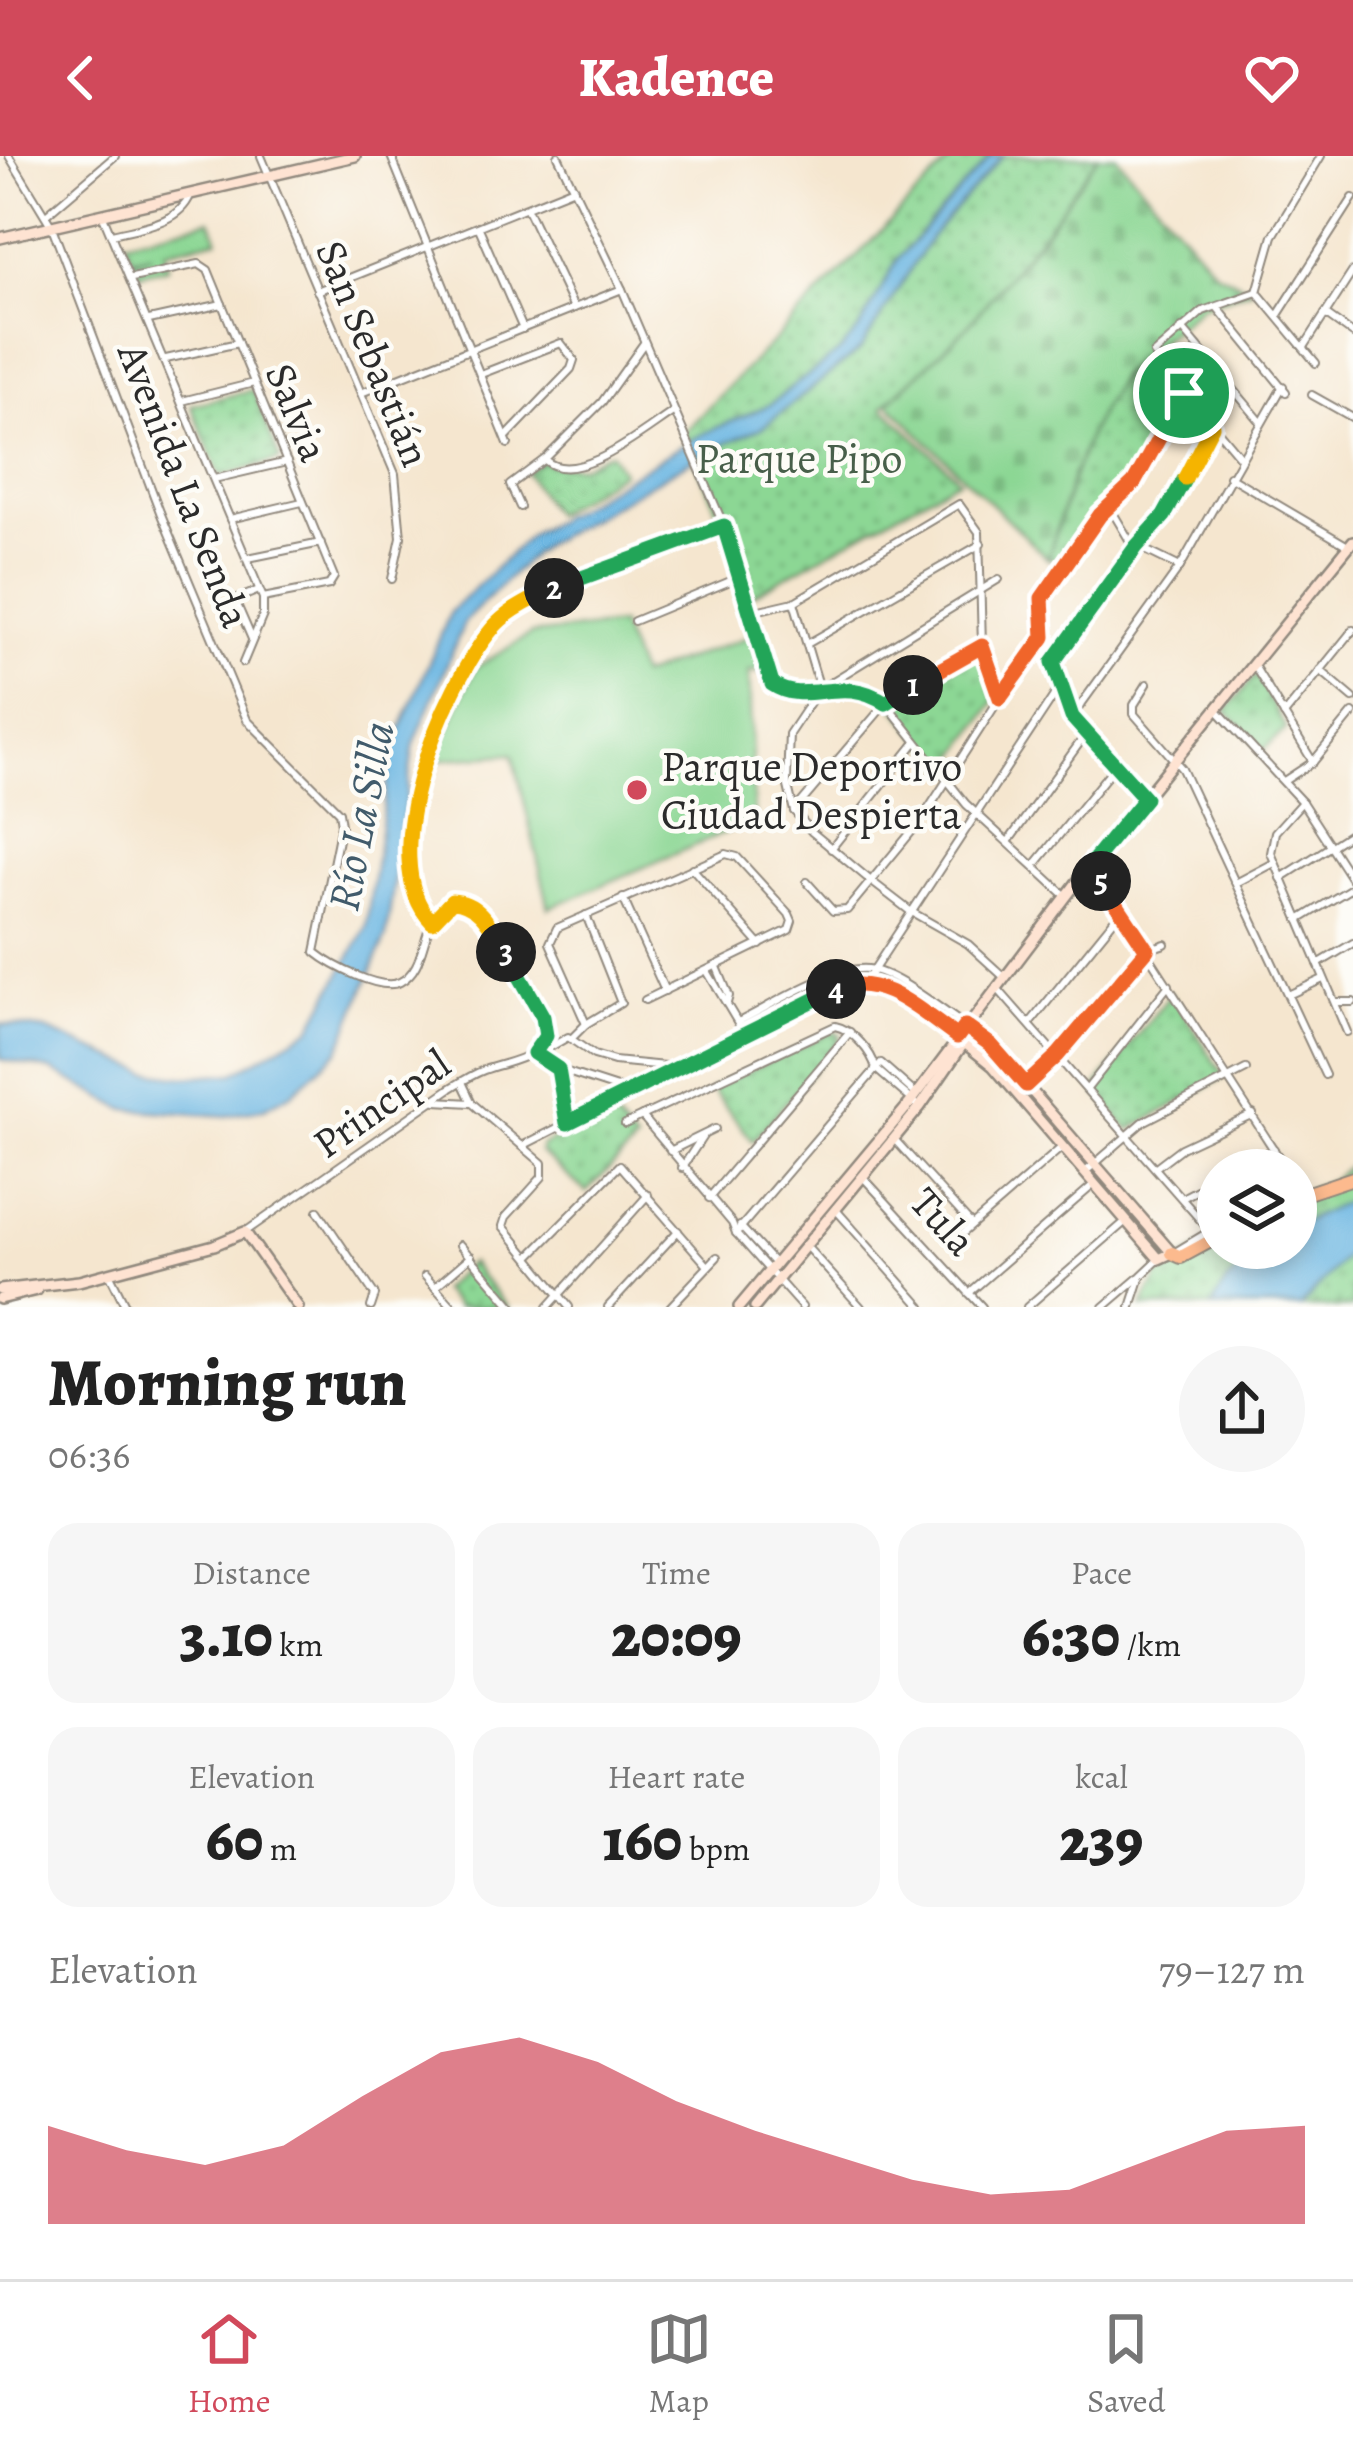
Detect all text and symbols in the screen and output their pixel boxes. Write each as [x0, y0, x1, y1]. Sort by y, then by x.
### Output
text: Kadence [579, 41, 774, 115]
icon: back [48, 45, 114, 111]
icon: heart [1239, 45, 1305, 111]
street label: San Sebastián [302, 232, 445, 475]
street label: Avenida La Senda [104, 334, 265, 636]
pin [1133, 342, 1235, 444]
street label: Salvia [252, 355, 343, 470]
icon: arrive [1151, 360, 1217, 426]
park label: Parque Pipo [696, 430, 902, 487]
pin: 2 [524, 558, 584, 618]
text: 2 [546, 565, 562, 610]
pin: 1 [883, 655, 943, 715]
text: 1 [907, 662, 919, 707]
water label: Río La Silla [312, 716, 410, 916]
place label: Parque Deportivo Ciudad Despierta [661, 738, 962, 843]
marker: Parque Deportivo Ciudad Despierta [624, 777, 650, 803]
pin: 5 [1071, 851, 1131, 911]
text: 5 [1094, 858, 1108, 903]
pin: 3 [476, 922, 536, 982]
text: 3 [499, 929, 513, 974]
pin: 4 [806, 959, 866, 1019]
text: 4 [828, 966, 844, 1011]
street label: Principal [301, 1036, 461, 1171]
map controls [1197, 1149, 1317, 1269]
button: layers [1197, 1149, 1317, 1269]
street label: Tula [898, 1175, 990, 1268]
text: Morning run [48, 1338, 407, 1428]
button: share [1179, 1346, 1305, 1472]
text: 06:36 [48, 1428, 130, 1481]
text: Distance [192, 1550, 311, 1595]
text: Time [642, 1550, 711, 1595]
text: Pace [1071, 1550, 1132, 1595]
text: 3.10 [180, 1595, 273, 1677]
text: 20:09 [611, 1595, 742, 1677]
text: 6:30 [1022, 1595, 1120, 1677]
text: km [273, 1622, 323, 1667]
text: /km [1120, 1622, 1181, 1667]
text: Elevation [188, 1754, 315, 1799]
text: Heart rate [608, 1754, 745, 1799]
text: kcal [1075, 1754, 1128, 1799]
text: 60 [206, 1799, 263, 1881]
text: 160 [603, 1799, 682, 1881]
text: 239 [1060, 1799, 1143, 1881]
text: m [263, 1826, 297, 1871]
text: bpm [682, 1826, 750, 1871]
text: Elevation [48, 1943, 198, 1996]
text: 79–127 m [1159, 1943, 1305, 1996]
tab: Home [188, 2306, 271, 2423]
tab: Map [646, 2306, 712, 2423]
tab: Saved [1087, 2306, 1165, 2423]

